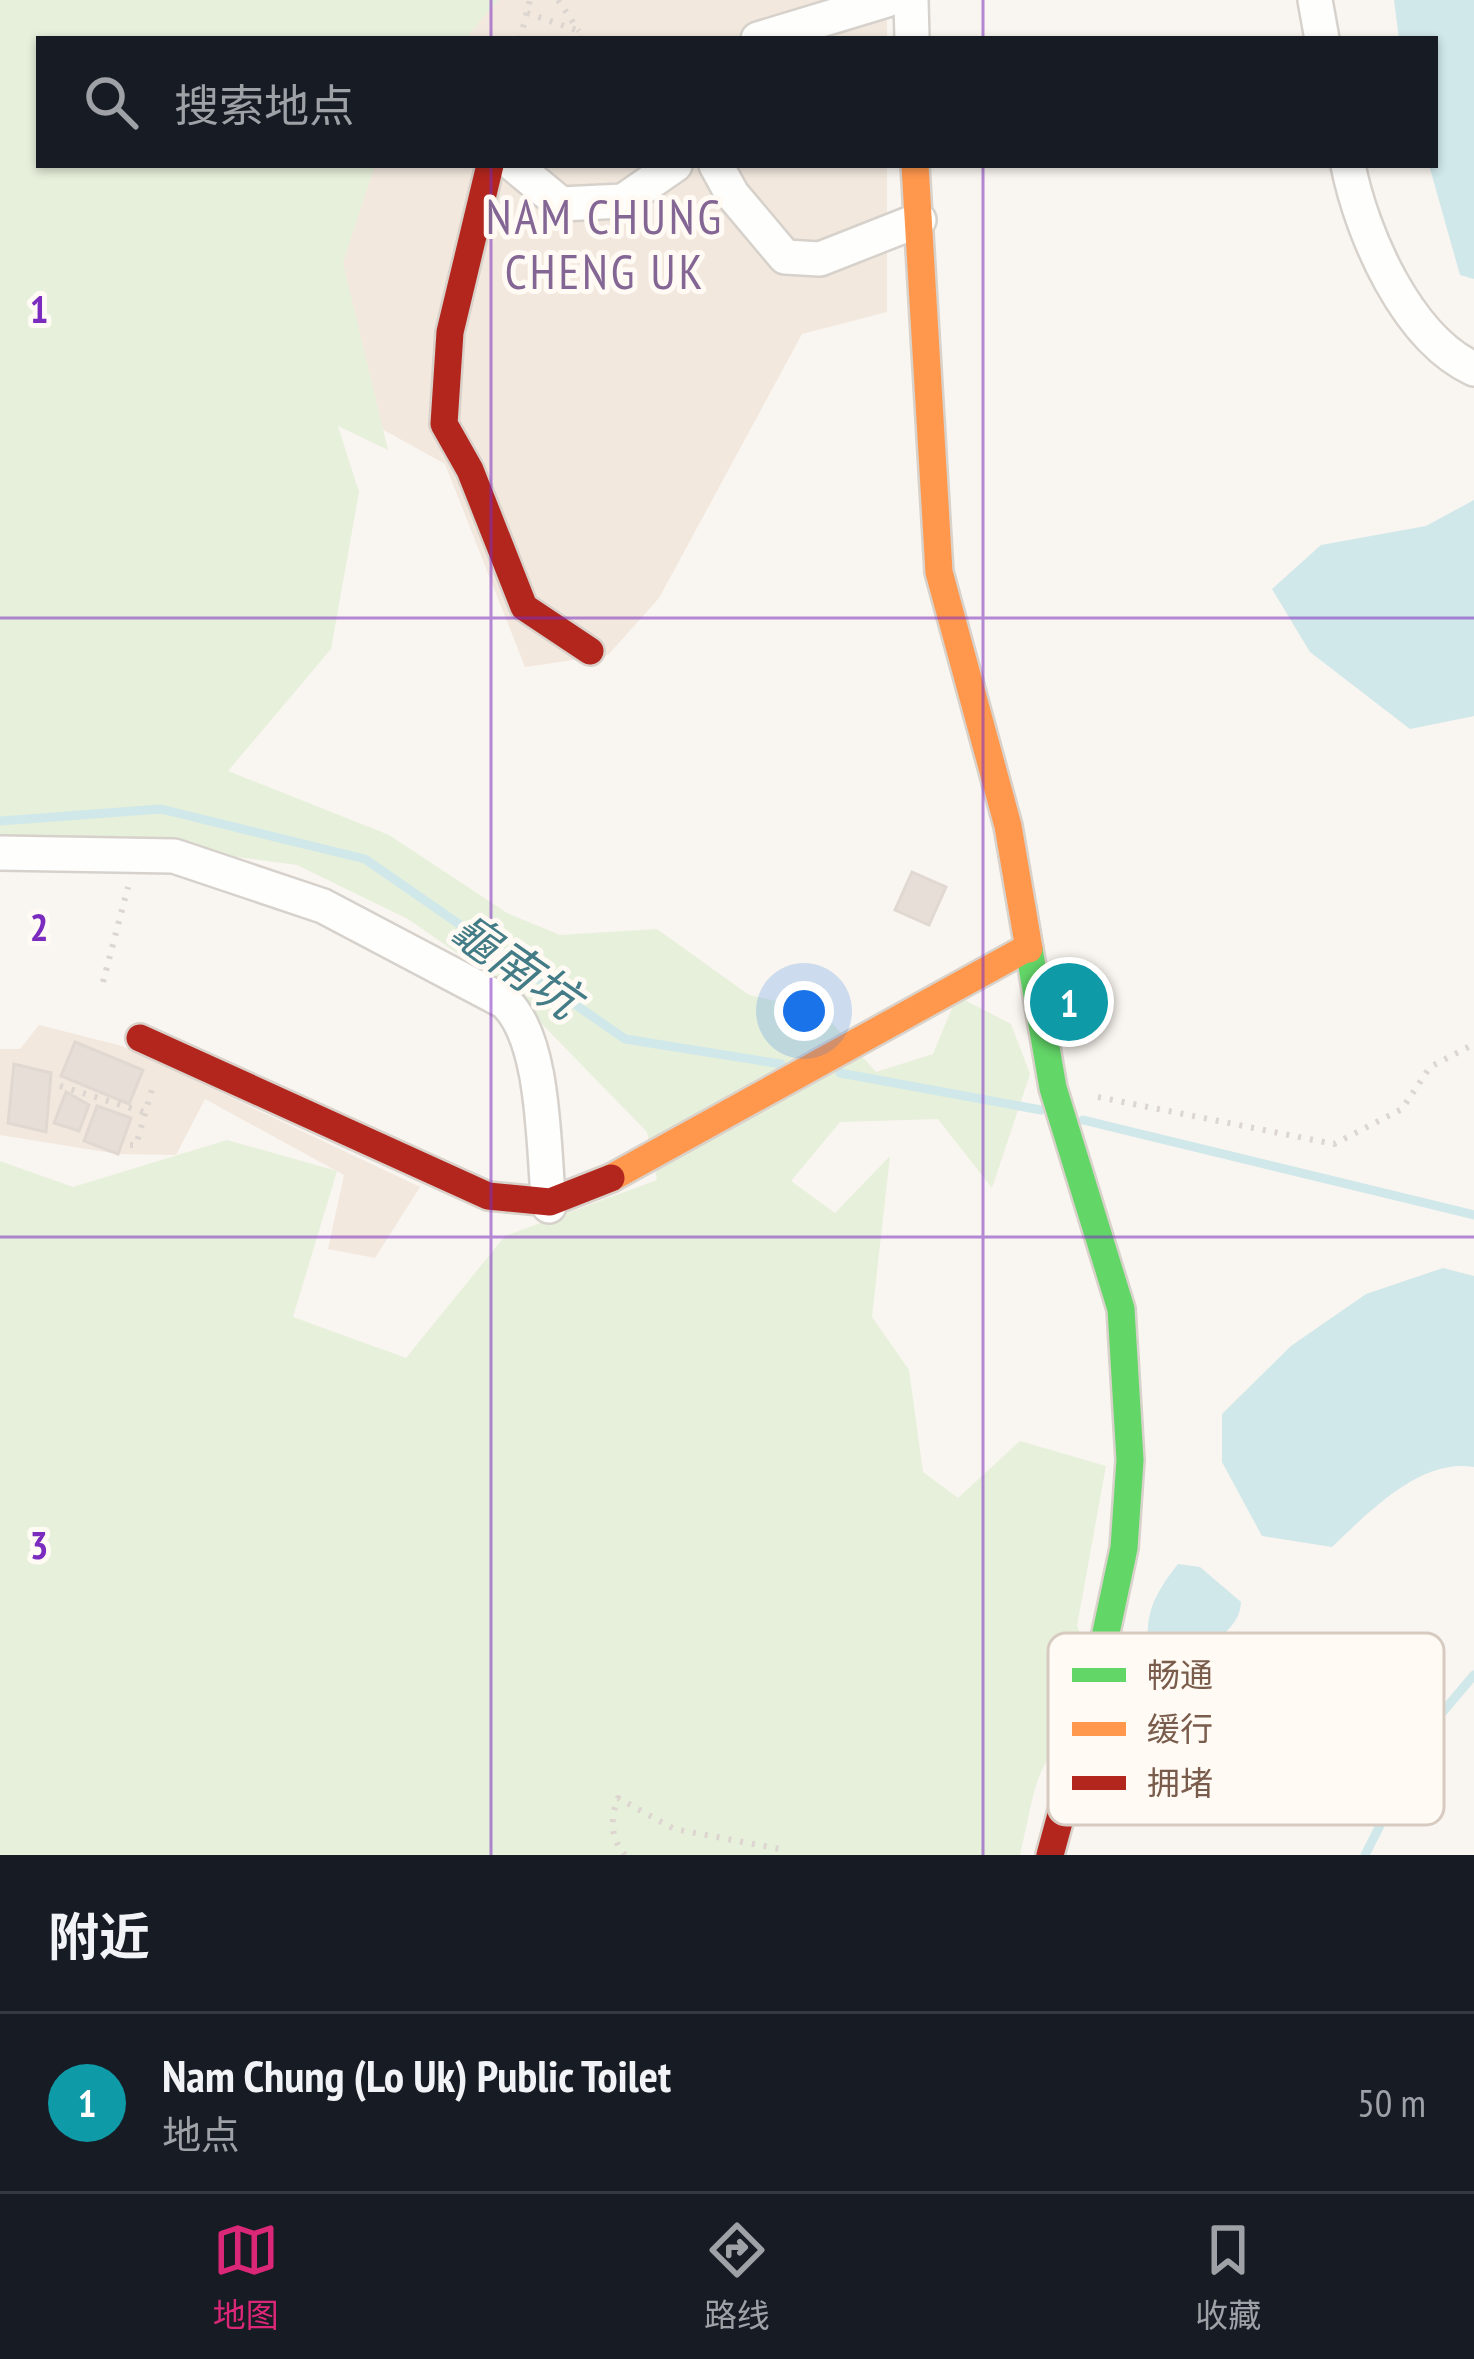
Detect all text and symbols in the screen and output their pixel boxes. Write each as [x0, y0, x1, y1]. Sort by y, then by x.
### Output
search box [36, 36, 1438, 168]
icon: search [78, 69, 144, 135]
text: 搜索地点 [174, 76, 354, 134]
district label: NAM CHUNG CHENG UK [486, 185, 724, 302]
text: 1 [30, 283, 48, 334]
water label: 龜南坑 [439, 897, 598, 1035]
text: 2 [30, 901, 48, 952]
pin: 1 [1030, 957, 1108, 1047]
your location [774, 981, 834, 1041]
text: 3 [30, 1519, 48, 1570]
legend [1048, 1633, 1444, 1825]
text: 畅通 [1147, 1653, 1213, 1696]
text: 缓行 [1147, 1707, 1213, 1750]
text: 拥堵 [1147, 1761, 1213, 1804]
text: 附近 [48, 1903, 150, 1969]
text: Nam Chung (Lo Uk) Public Toilet [162, 2046, 671, 2104]
text: 1 [78, 2077, 96, 2128]
text: 50 m [1357, 2077, 1426, 2128]
text: 地点 [162, 2109, 240, 2160]
tab: 地图 [213, 2217, 279, 2337]
tab: 路线 [704, 2217, 770, 2337]
tab: 收藏 [1195, 2217, 1261, 2337]

